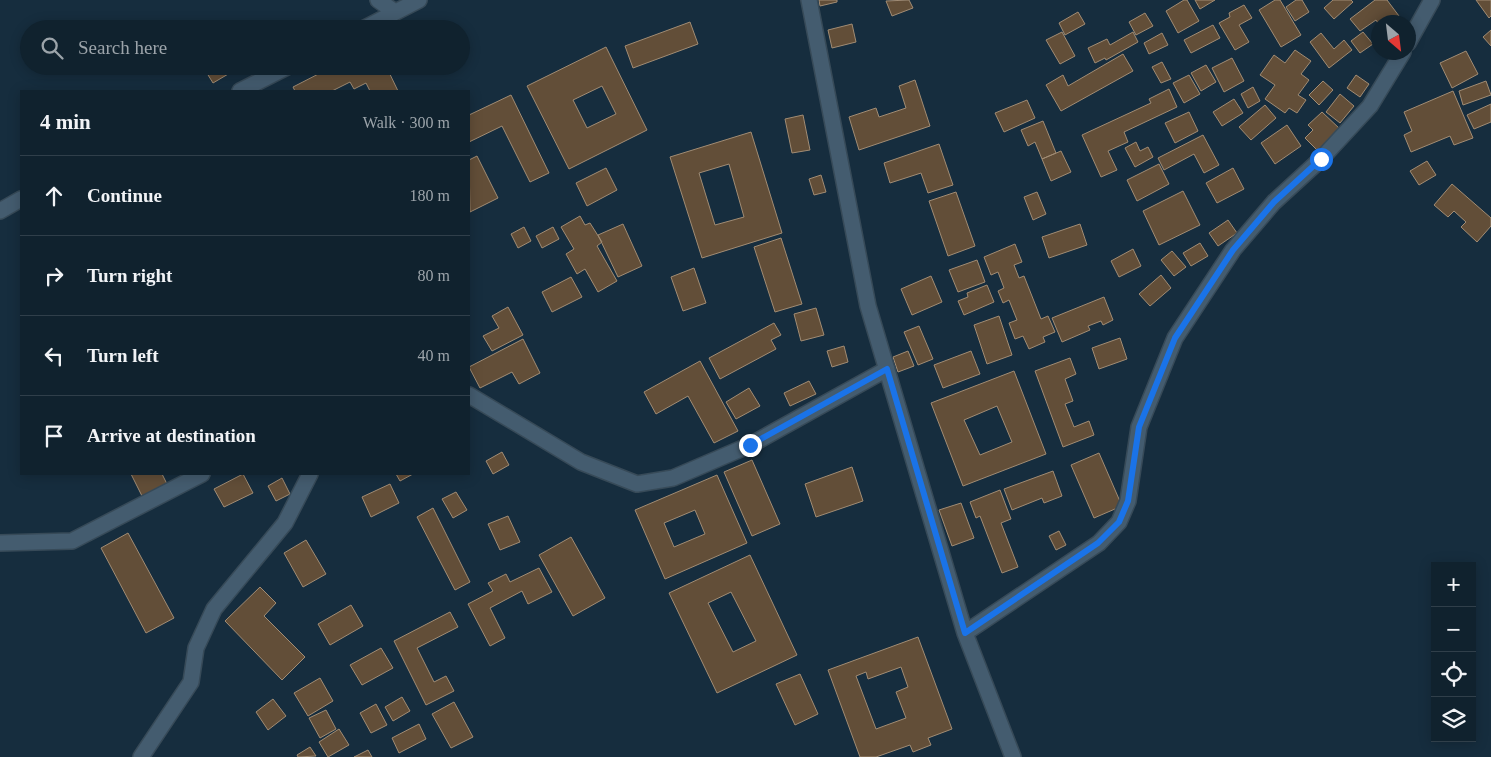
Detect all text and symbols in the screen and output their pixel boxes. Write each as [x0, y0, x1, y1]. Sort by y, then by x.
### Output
north arrow [1371, 15, 1416, 60]
search box [20, 20, 470, 75]
icon: search [38, 34, 66, 62]
text: Search here [78, 37, 167, 58]
text: 4 min [40, 110, 91, 134]
text: Walk · 300 m [363, 114, 450, 131]
route start [1310, 148, 1333, 171]
icon: ahead [40, 182, 68, 210]
text: Continue [87, 185, 162, 206]
text: 180 m [410, 187, 450, 204]
icon: right [40, 262, 68, 290]
text: Turn right [87, 265, 172, 286]
text: 80 m [418, 267, 450, 284]
icon: left [40, 342, 68, 370]
text: Turn left [87, 345, 159, 366]
text: 40 m [418, 347, 450, 364]
icon: arrive [40, 422, 68, 450]
text: Arrive at destination [87, 425, 256, 446]
route end [739, 434, 762, 457]
map controls [1431, 562, 1476, 742]
button: + [1431, 562, 1476, 607]
button: − [1431, 607, 1476, 652]
button: locate [1431, 652, 1476, 697]
button: layers [1431, 697, 1476, 742]

